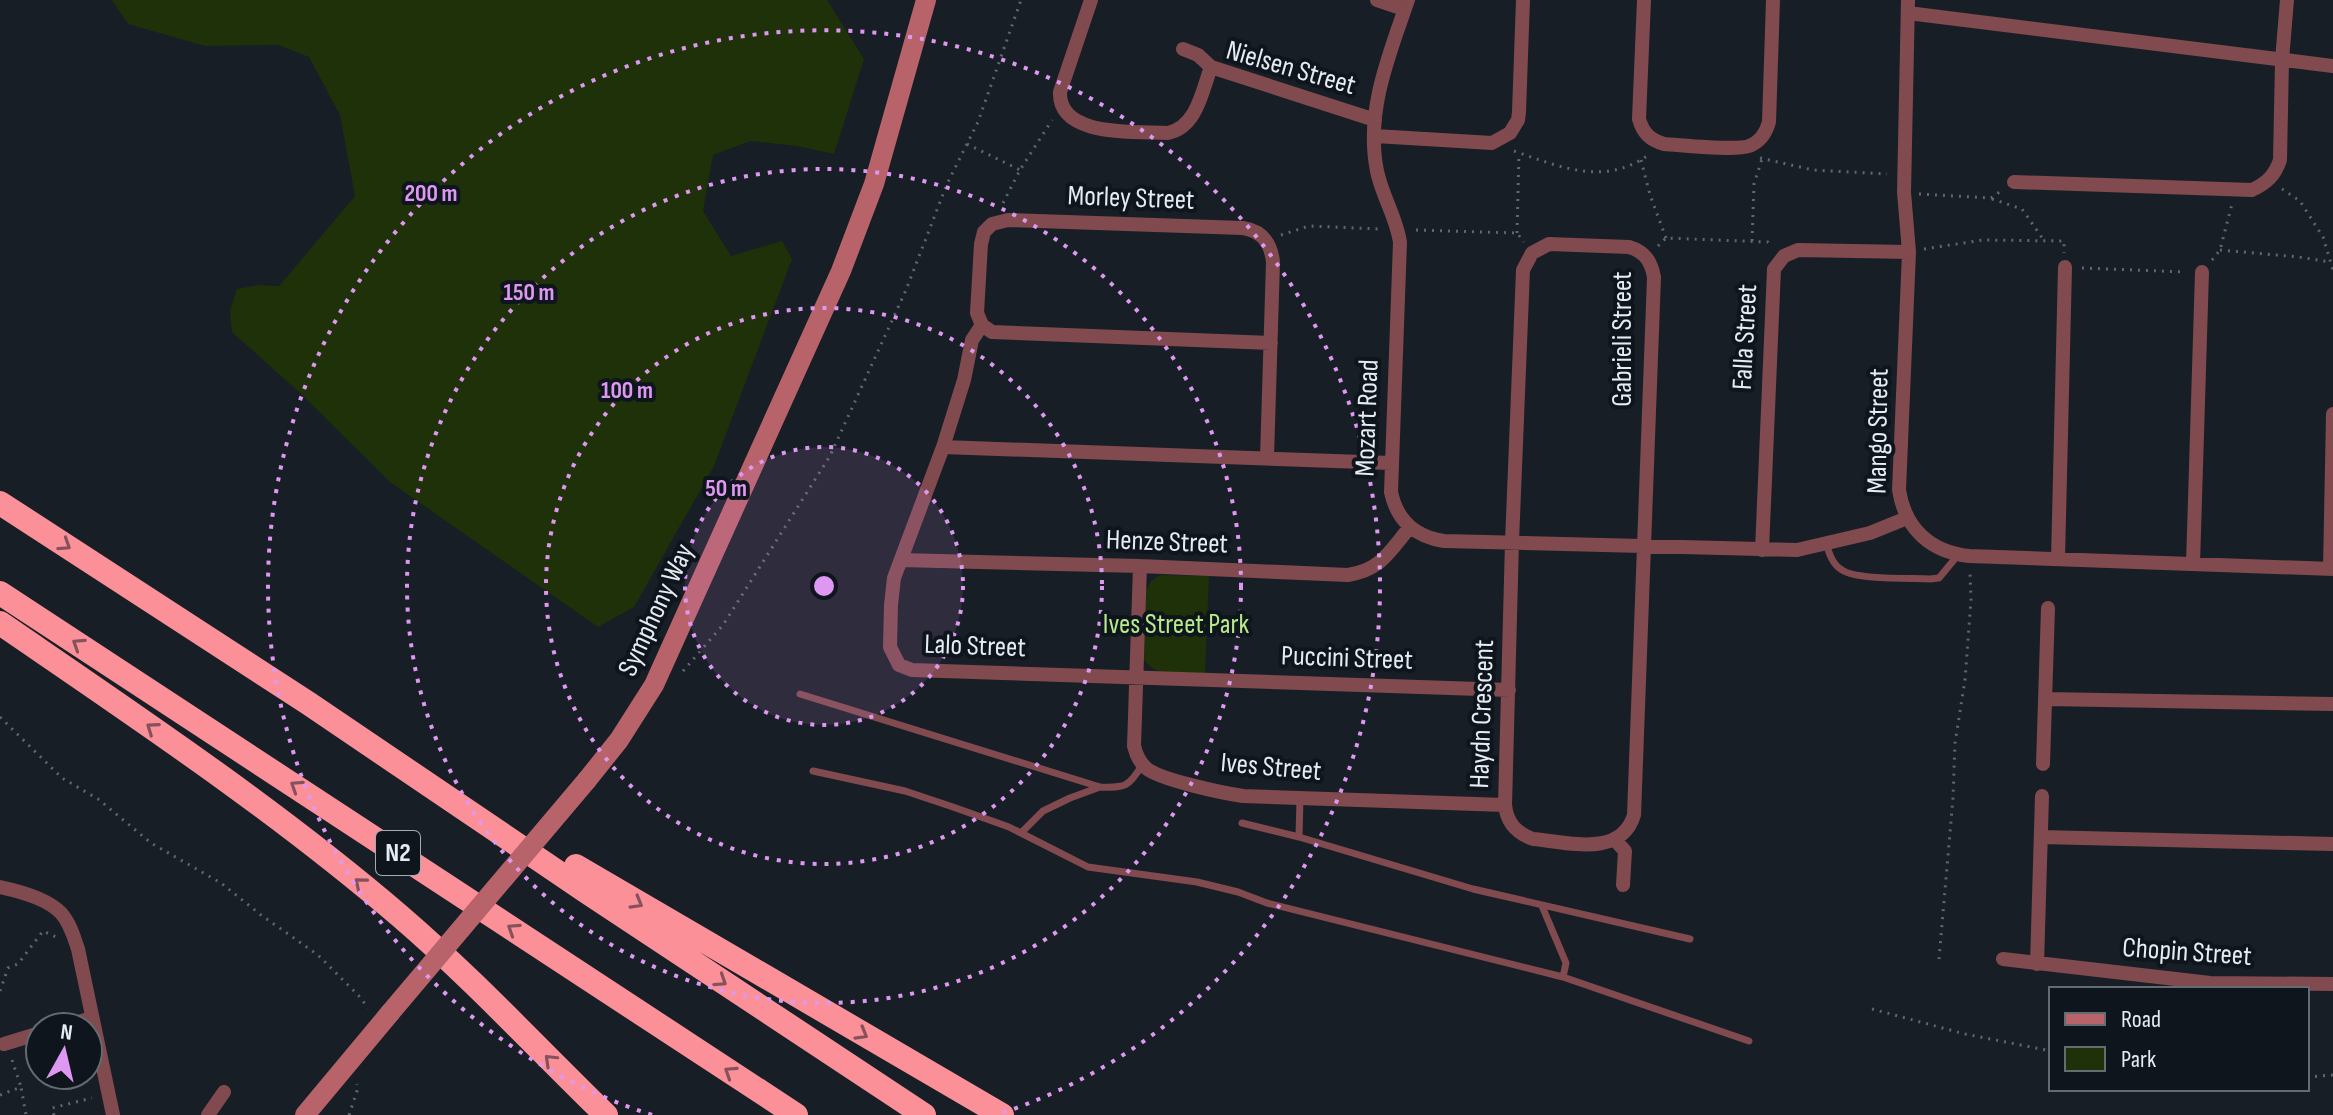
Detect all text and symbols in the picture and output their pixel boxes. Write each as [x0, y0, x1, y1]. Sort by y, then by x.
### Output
street label: Nielsen Street [1223, 34, 1359, 102]
text: 200 m [404, 179, 458, 208]
street label: Morley Street [1067, 179, 1195, 217]
street label: Gabrieli Street [1606, 271, 1639, 407]
text: 150 m [503, 278, 555, 307]
street label: Falla Street [1726, 283, 1764, 391]
street label: Mozart Road [1348, 359, 1386, 477]
street label: Mango Street [1860, 368, 1896, 494]
text: 100 m [601, 376, 653, 405]
text: 50 m [705, 474, 747, 503]
street label: Henze Street [1106, 523, 1228, 561]
one-way arrow [57, 536, 71, 551]
street label: Symphony Way [611, 539, 701, 681]
centre of rings [810, 572, 838, 600]
park label: Ives Street Park [1103, 608, 1250, 641]
street label: Lalo Street [924, 628, 1026, 664]
one-way arrow [73, 639, 87, 654]
street label: Puccini Street [1281, 639, 1413, 677]
street label: Haydn Crescent [1463, 639, 1501, 789]
one-way arrow [146, 723, 160, 738]
street label: Ives Street [1219, 746, 1323, 788]
one-way arrow [290, 781, 305, 796]
road number: N2 [376, 831, 420, 875]
one-way arrow [355, 878, 369, 893]
one-way arrow [628, 893, 643, 909]
one-way arrow [508, 924, 522, 939]
street label: Chopin Street [2121, 931, 2253, 973]
one-way arrow [712, 971, 726, 986]
legend [2049, 987, 2309, 1091]
text: Road [2121, 1005, 2161, 1034]
north arrow [24, 1011, 104, 1091]
text: N [59, 1018, 74, 1047]
one-way arrow [853, 1024, 868, 1040]
text: Park [2121, 1045, 2156, 1074]
one-way arrow [545, 1055, 559, 1070]
one-way arrow [725, 1067, 739, 1082]

